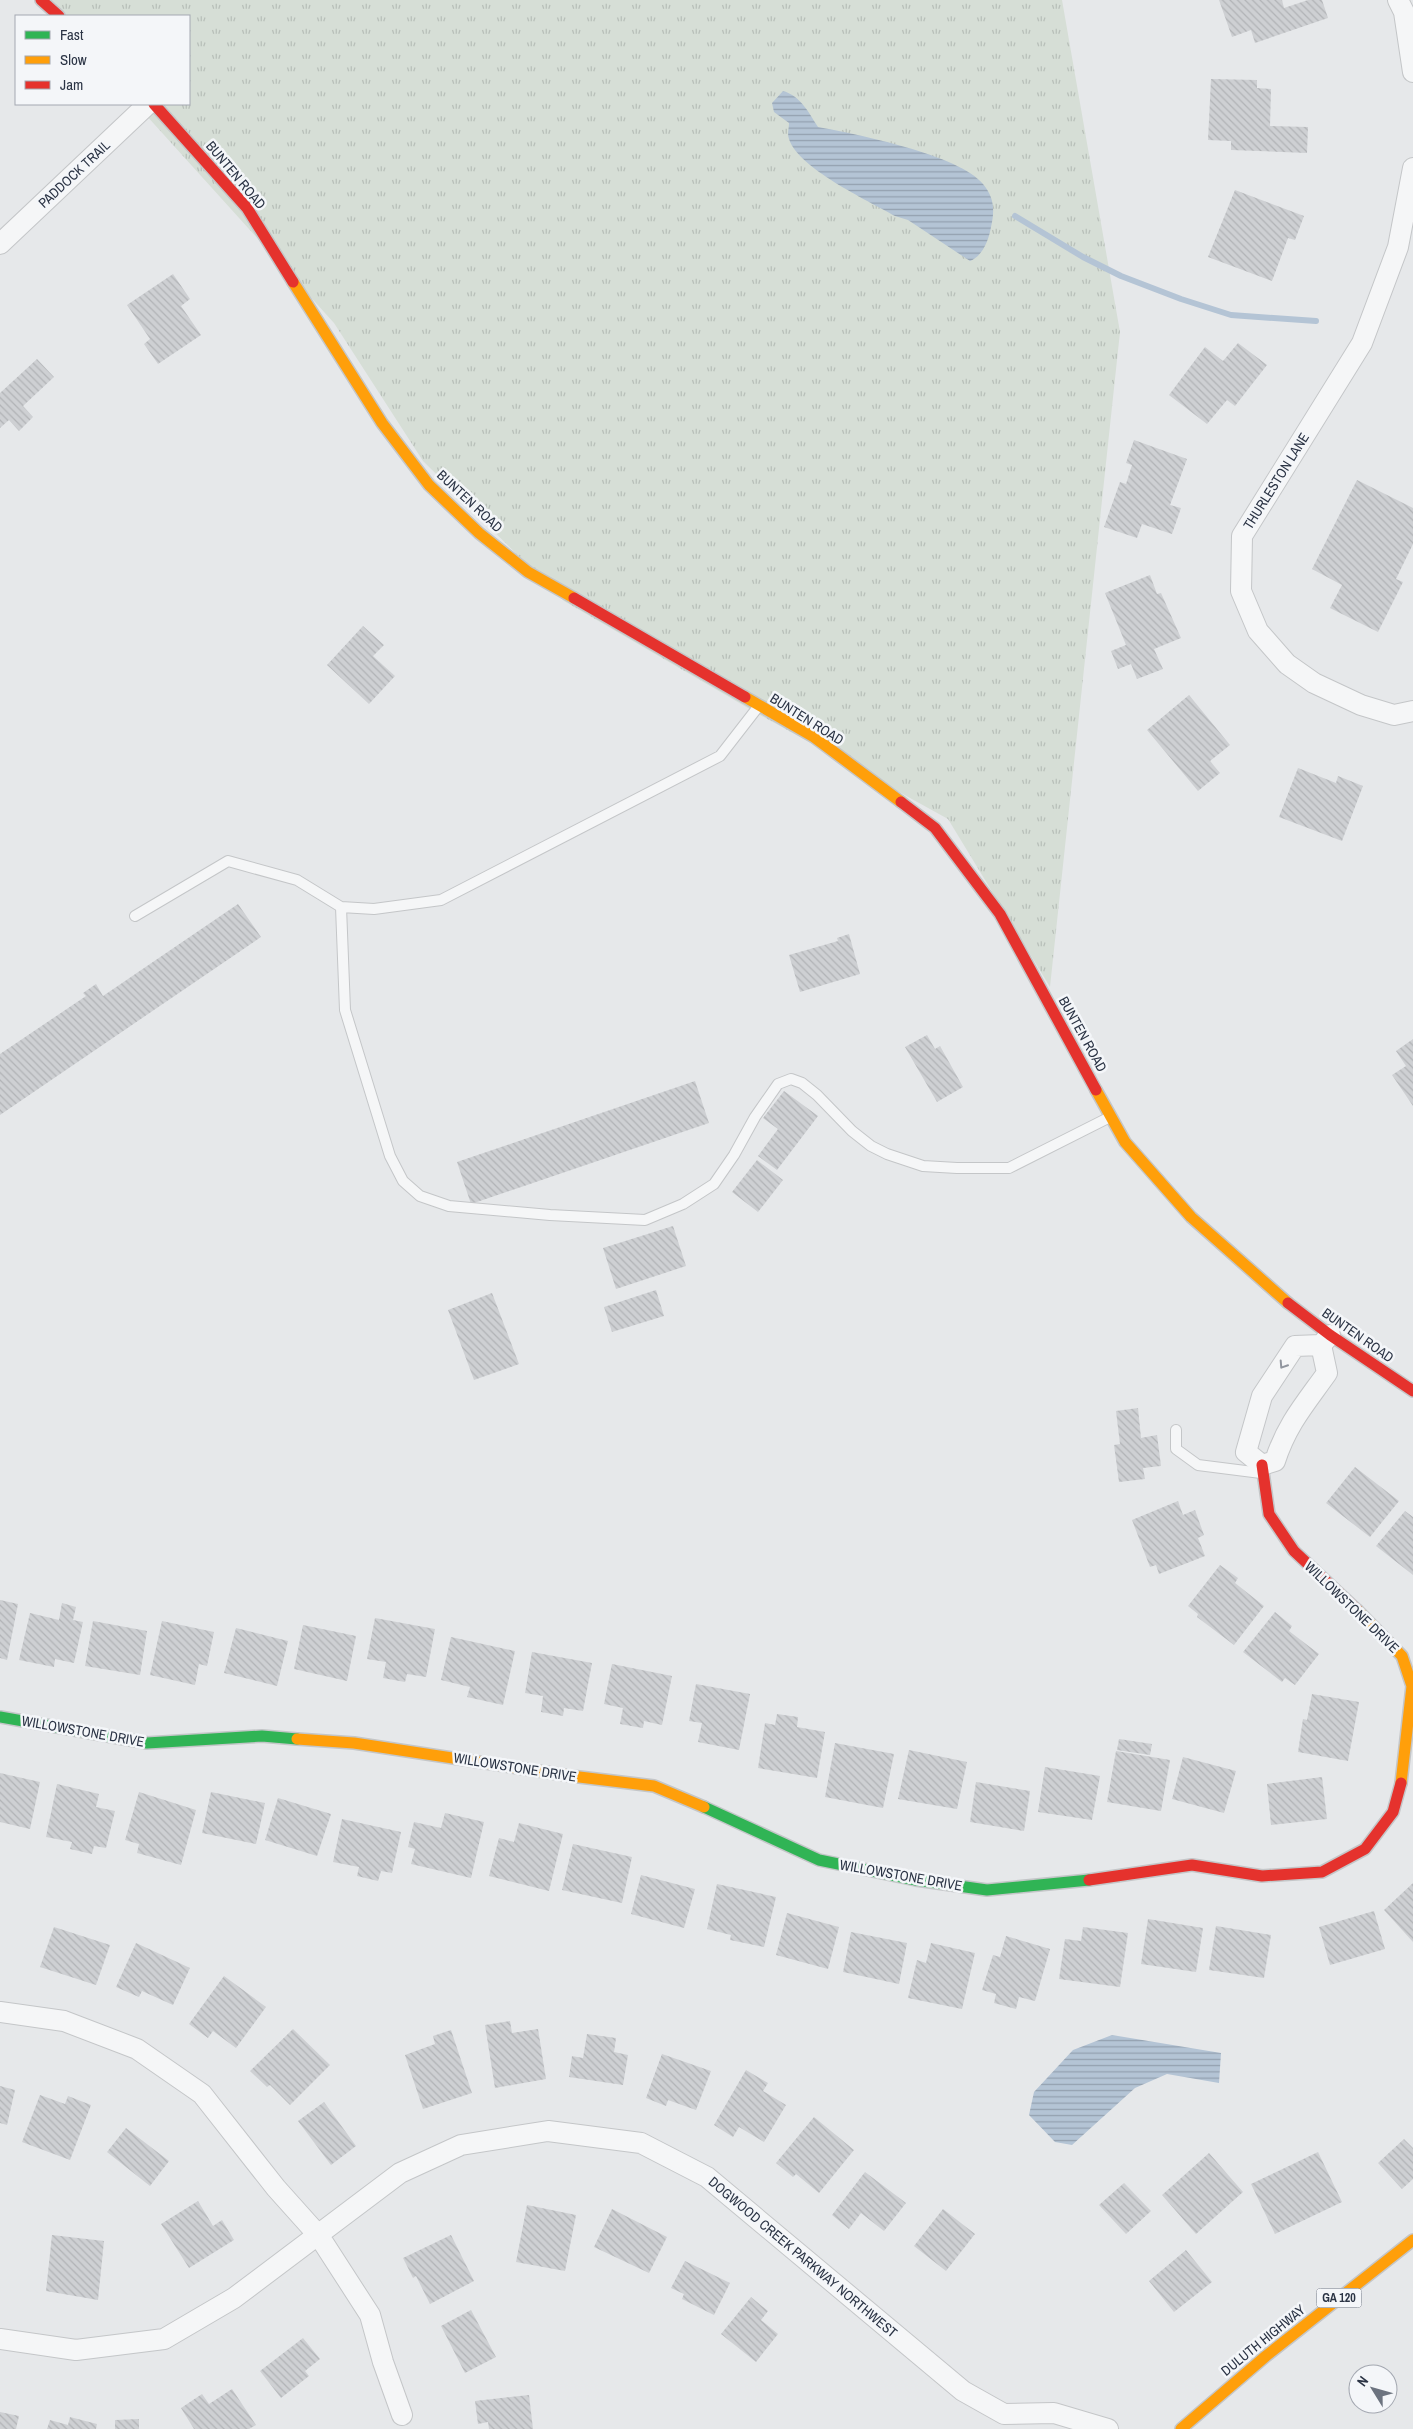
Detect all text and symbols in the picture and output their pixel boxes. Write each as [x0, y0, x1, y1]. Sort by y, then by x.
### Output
legend [15, 15, 190, 105]
text: Fast [60, 24, 84, 45]
text: Slow [60, 49, 87, 70]
text: Jam [60, 74, 83, 95]
street label: PADDOCK TRAIL [34, 136, 114, 212]
street label: BUNTEN ROAD [202, 137, 270, 213]
street label: THURLESTON LANE [1239, 429, 1313, 533]
street label: BUNTEN ROAD [433, 466, 507, 536]
street label: BUNTEN ROAD [767, 689, 847, 749]
street label: BUNTEN ROAD [1055, 993, 1111, 1075]
street label: BUNTEN ROAD [1319, 1304, 1397, 1366]
one-way arrow [1279, 1359, 1289, 1368]
street label: WILLOWSTONE DRIVE [1301, 1557, 1403, 1657]
street label: WILLOWSTONE DRIVE [20, 1711, 146, 1751]
street label: WILLOWSTONE DRIVE [452, 1748, 578, 1786]
street label: WILLOWSTONE DRIVE [838, 1855, 964, 1895]
street label: DOGWOOD CREEK PARKWAY NORTHWEST [705, 2173, 901, 2341]
road number: GA 120 [1316, 2288, 1362, 2308]
street label: DULUTH HIGHWAY [1217, 2300, 1309, 2380]
north arrow [1348, 2364, 1398, 2414]
text: N [1353, 2372, 1372, 2390]

